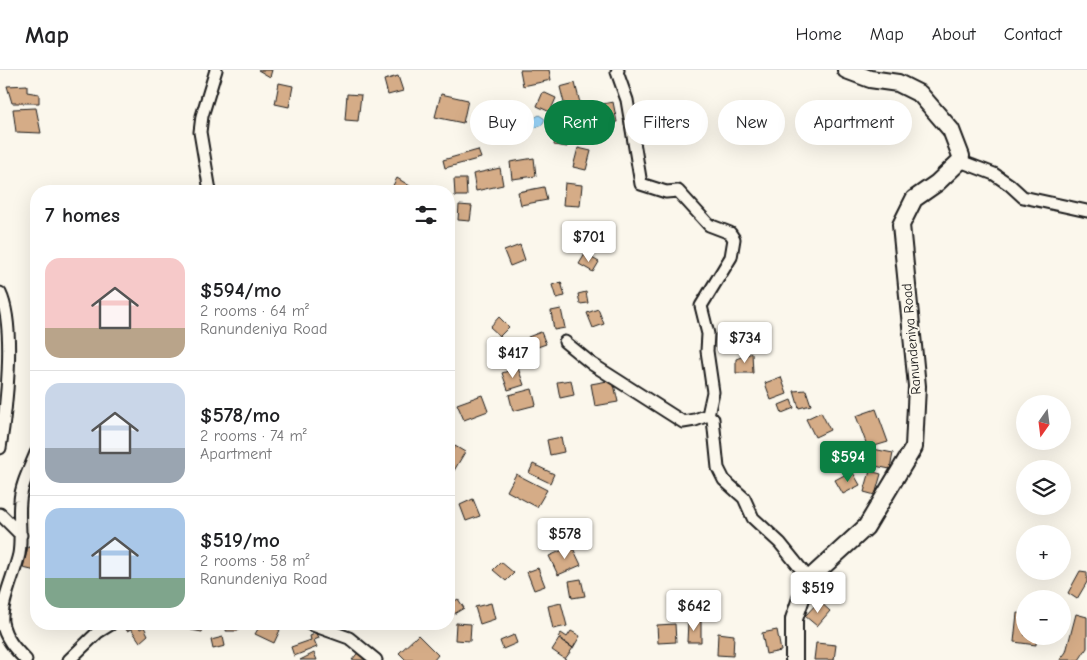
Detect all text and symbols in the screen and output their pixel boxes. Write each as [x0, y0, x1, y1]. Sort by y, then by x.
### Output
text: Map [25, 21, 69, 49]
text: Home [795, 24, 842, 45]
text: Map [870, 24, 904, 45]
text: About [932, 24, 976, 45]
text: Contact [1004, 24, 1062, 45]
chip: Buy [470, 100, 534, 145]
chip: Rent [544, 100, 615, 145]
chip: Filters [625, 100, 708, 145]
chip: New [718, 100, 785, 145]
chip: Apartment [795, 100, 912, 145]
icon: filters [412, 201, 440, 229]
text: 7 homes [45, 203, 120, 227]
pin: $701 [559, 220, 619, 263]
text: $701 [573, 228, 605, 246]
icon: home [85, 278, 145, 338]
text: $594/mo [200, 278, 281, 302]
street label: Ranundeniya Road [898, 283, 925, 395]
text: 2 rooms · 64 m² [200, 302, 309, 320]
text: Ranundeniya Road [200, 320, 328, 338]
pin: $734 [715, 322, 775, 364]
text: $734 [729, 329, 761, 347]
pin: $417 [483, 336, 543, 379]
text: $417 [498, 344, 528, 362]
north arrow [1016, 395, 1071, 450]
map controls [1016, 395, 1071, 645]
icon: home [85, 403, 145, 463]
text: $578/mo [200, 403, 280, 427]
text: 2 rooms · 74 m² [200, 427, 307, 445]
pin: $594 [818, 440, 878, 483]
text: Apartment [200, 445, 272, 463]
text: $594 [831, 448, 865, 466]
button: layers [1016, 460, 1071, 515]
pin: $578 [535, 518, 595, 560]
text: $578 [548, 525, 582, 543]
button: + [1016, 525, 1071, 580]
icon: home [85, 528, 145, 588]
text: $519/mo [200, 528, 280, 552]
text: 2 rooms · 58 m² [200, 552, 310, 570]
text: Ranundeniya Road [200, 570, 328, 588]
pin: $519 [788, 572, 848, 614]
text: $519 [802, 579, 834, 597]
pin: $642 [664, 590, 724, 632]
button: − [1016, 590, 1071, 645]
text: $642 [677, 597, 711, 615]

